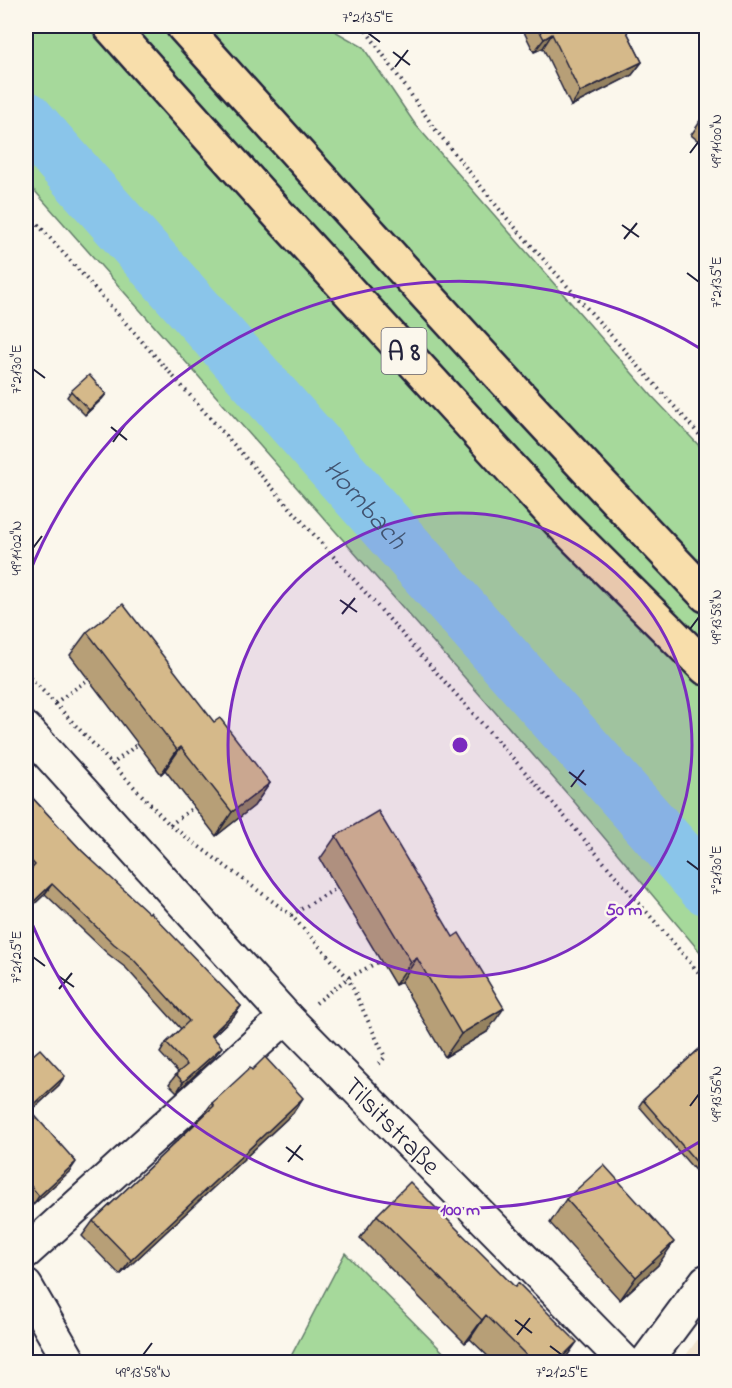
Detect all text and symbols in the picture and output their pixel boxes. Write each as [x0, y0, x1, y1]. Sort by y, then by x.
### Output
text: 7°21'35"E [342, 7, 394, 29]
text: 49°14'00"N [706, 114, 728, 168]
text: 7°21'35"E [706, 256, 728, 308]
road number: A 8 [382, 328, 426, 374]
text: 7°21'30"E [6, 344, 28, 394]
water label: Hornbach [312, 451, 415, 560]
text: 49°14'02"N [6, 521, 28, 575]
text: 49°13'58"N [706, 589, 728, 645]
centre of rings [450, 735, 470, 755]
text: 7°21'30"E [706, 845, 728, 895]
text: 50 m [606, 898, 642, 924]
text: 7°21'25"E [6, 931, 28, 983]
text: 49°13'56"N [706, 1066, 728, 1122]
street label: Tilsitstraße [333, 1069, 449, 1186]
text: 100 m [440, 1198, 480, 1224]
text: 49°13'58"N [115, 1362, 171, 1384]
text: 7°21'25"E [536, 1362, 588, 1384]

